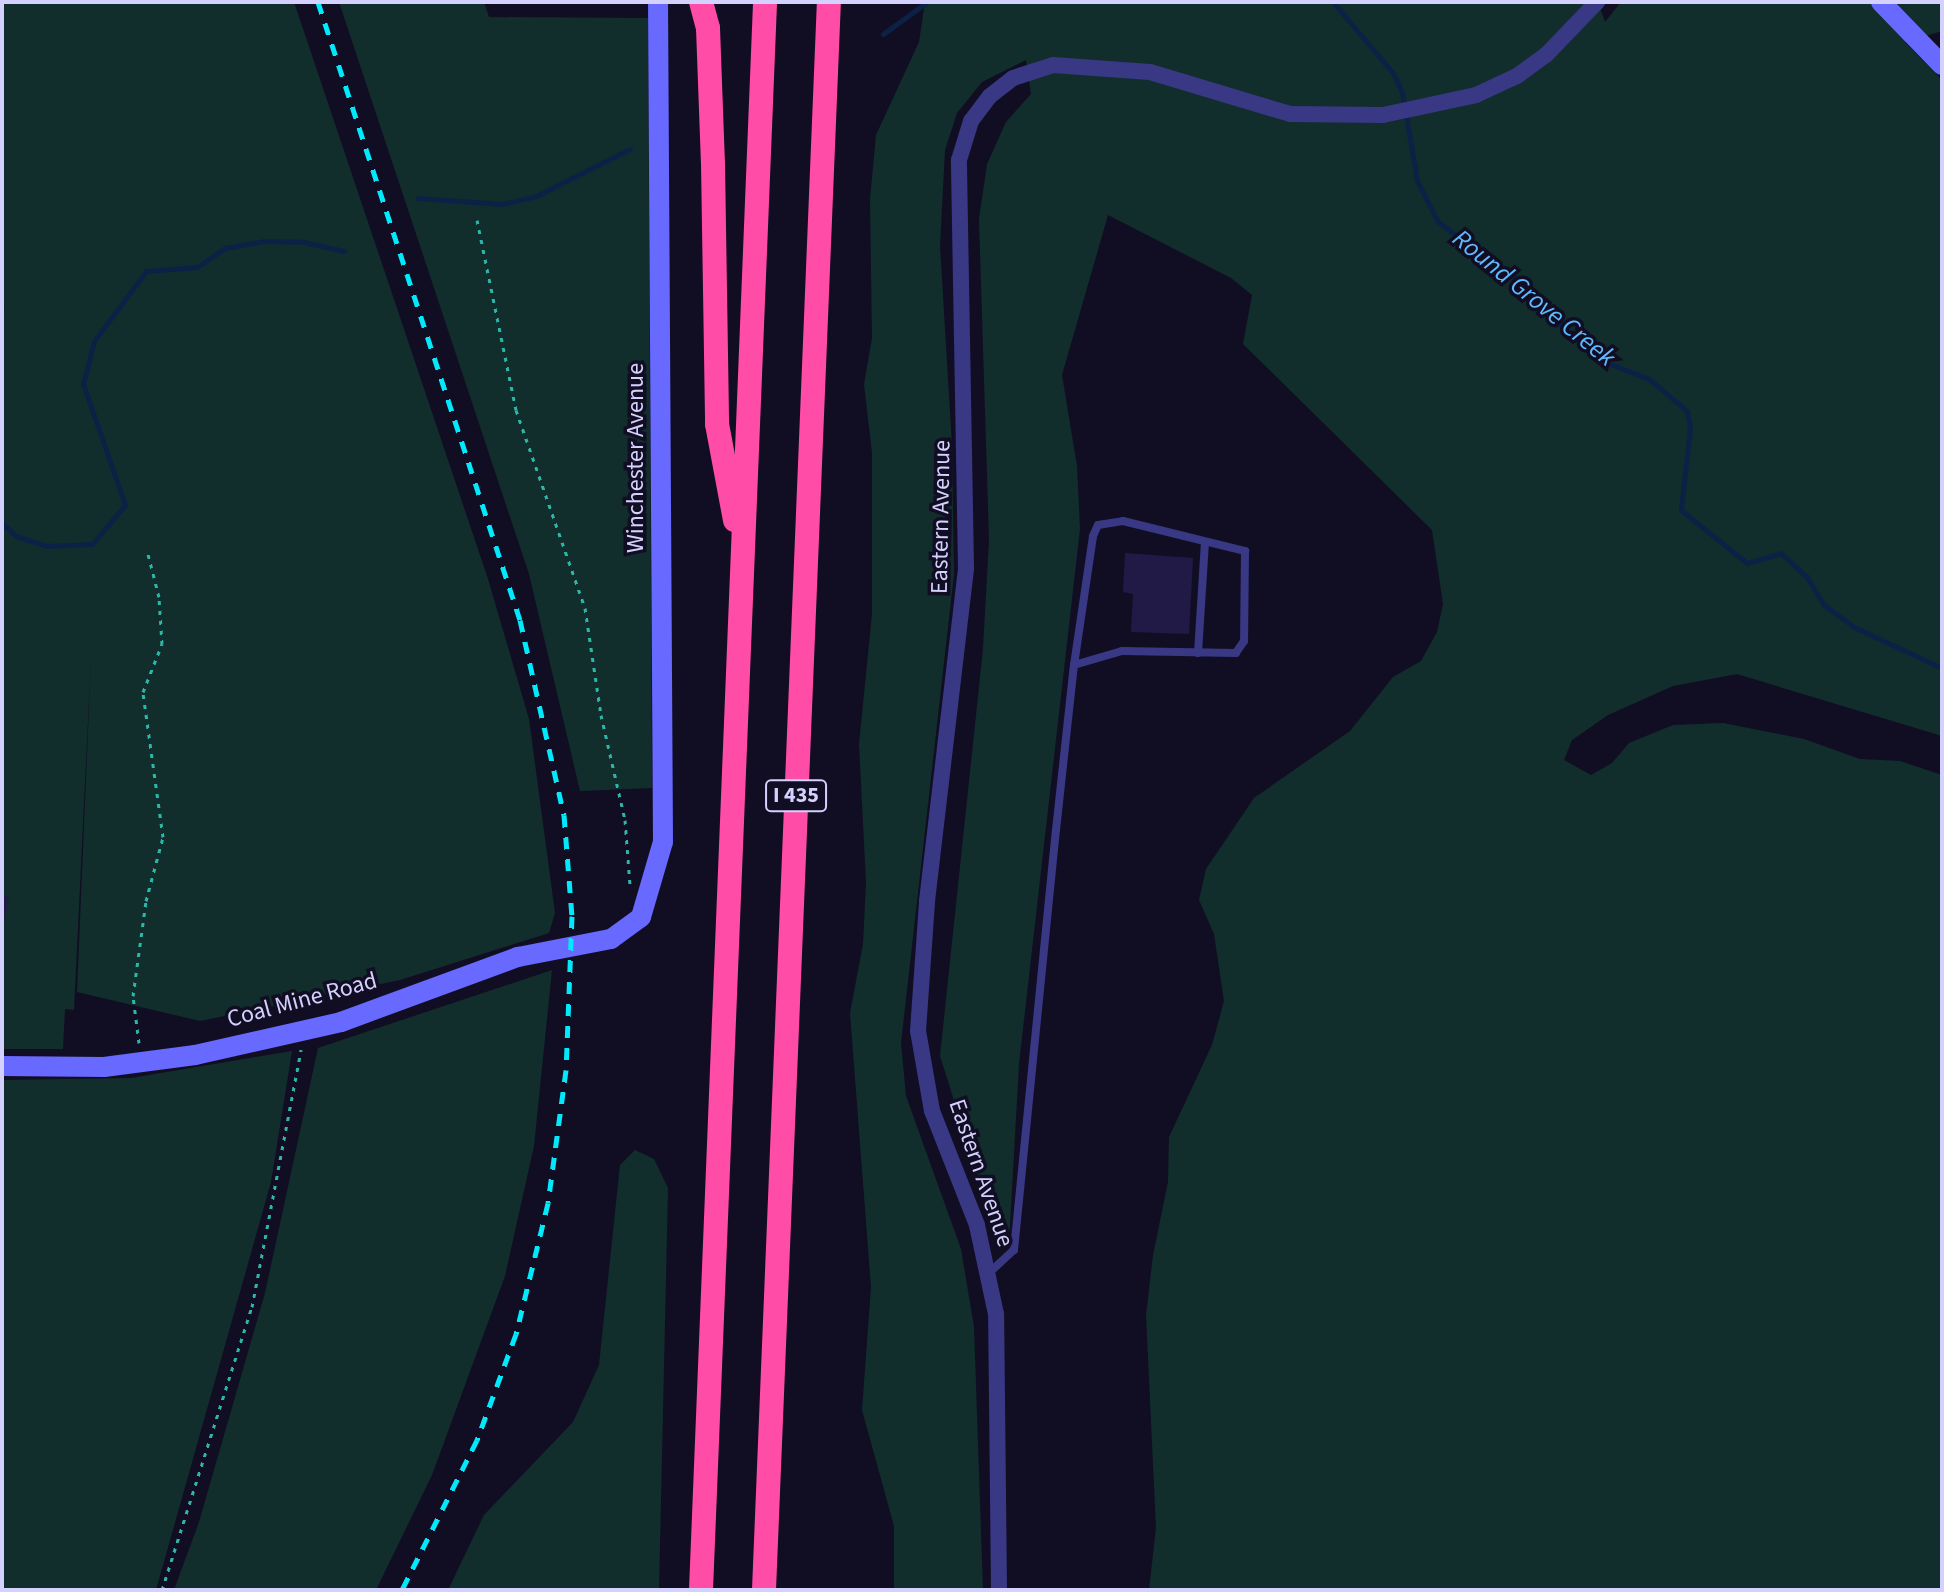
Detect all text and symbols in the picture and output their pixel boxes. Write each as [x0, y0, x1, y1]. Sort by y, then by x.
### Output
water label: Round Grove Creek [1446, 223, 1622, 373]
street label: Winchester Avenue [622, 363, 650, 553]
street label: Eastern Avenue [925, 440, 957, 594]
road number: I 435 [764, 778, 828, 814]
street label: Coal Mine Road [224, 966, 380, 1034]
street label: Eastern Avenue [942, 1095, 1020, 1251]

